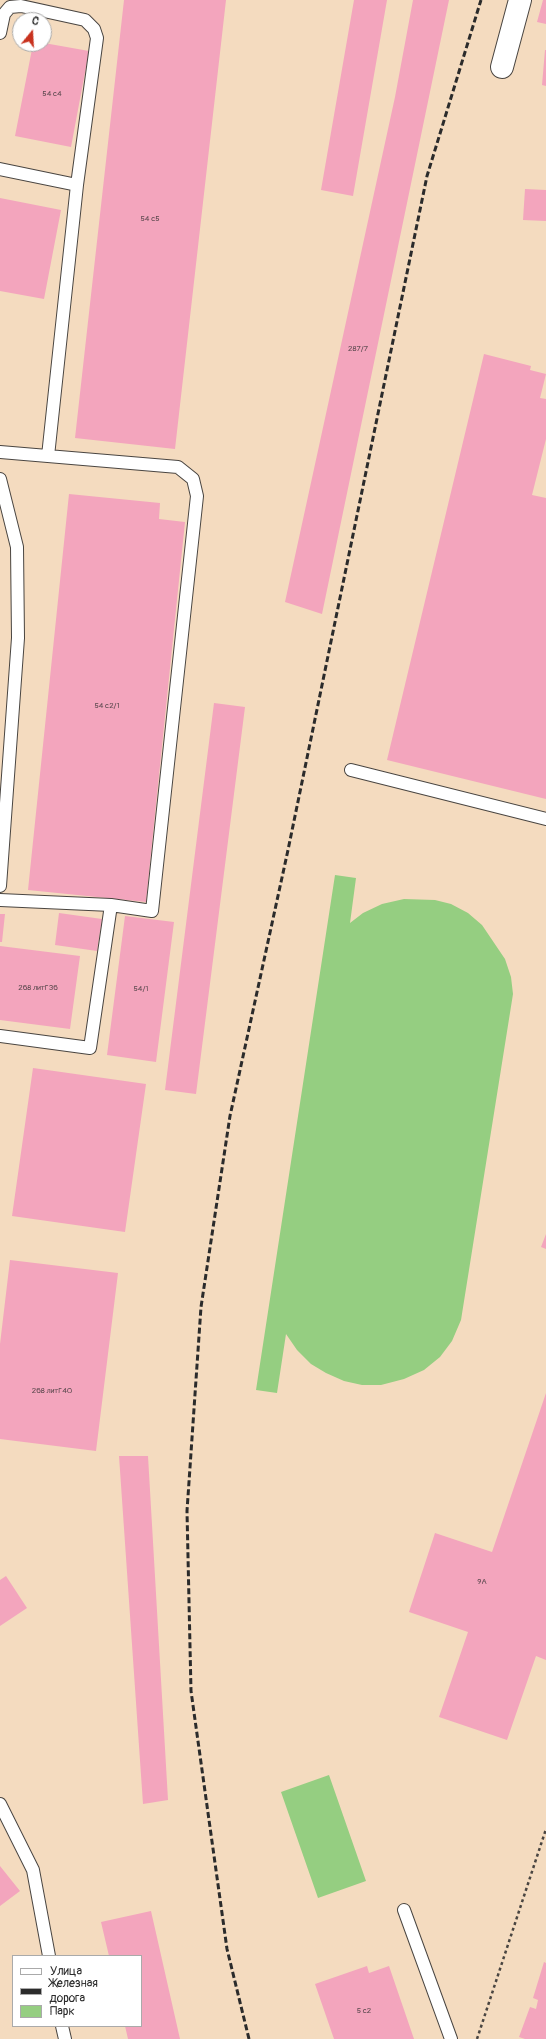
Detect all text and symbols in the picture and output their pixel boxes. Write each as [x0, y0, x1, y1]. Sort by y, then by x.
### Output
north arrow [12, 12, 52, 52]
text: С [30, 14, 41, 28]
house number: 54 с4 [42, 89, 62, 99]
house number: 54 с5 [140, 214, 160, 224]
house number: 287/7 [348, 344, 368, 354]
house number: 54 с2/1 [94, 701, 120, 711]
house number: 268 литГ36 [18, 983, 58, 993]
house number: 54/1 [134, 984, 148, 994]
house number: 268 литГ40 [32, 1386, 72, 1396]
house number: 9А [477, 1577, 487, 1587]
legend [12, 1955, 142, 2027]
text: Улица [50, 1964, 82, 1979]
text: Железная дорога [50, 1976, 98, 2006]
text: Парк [50, 2004, 75, 2019]
house number: 5 с2 [357, 2006, 371, 2016]

